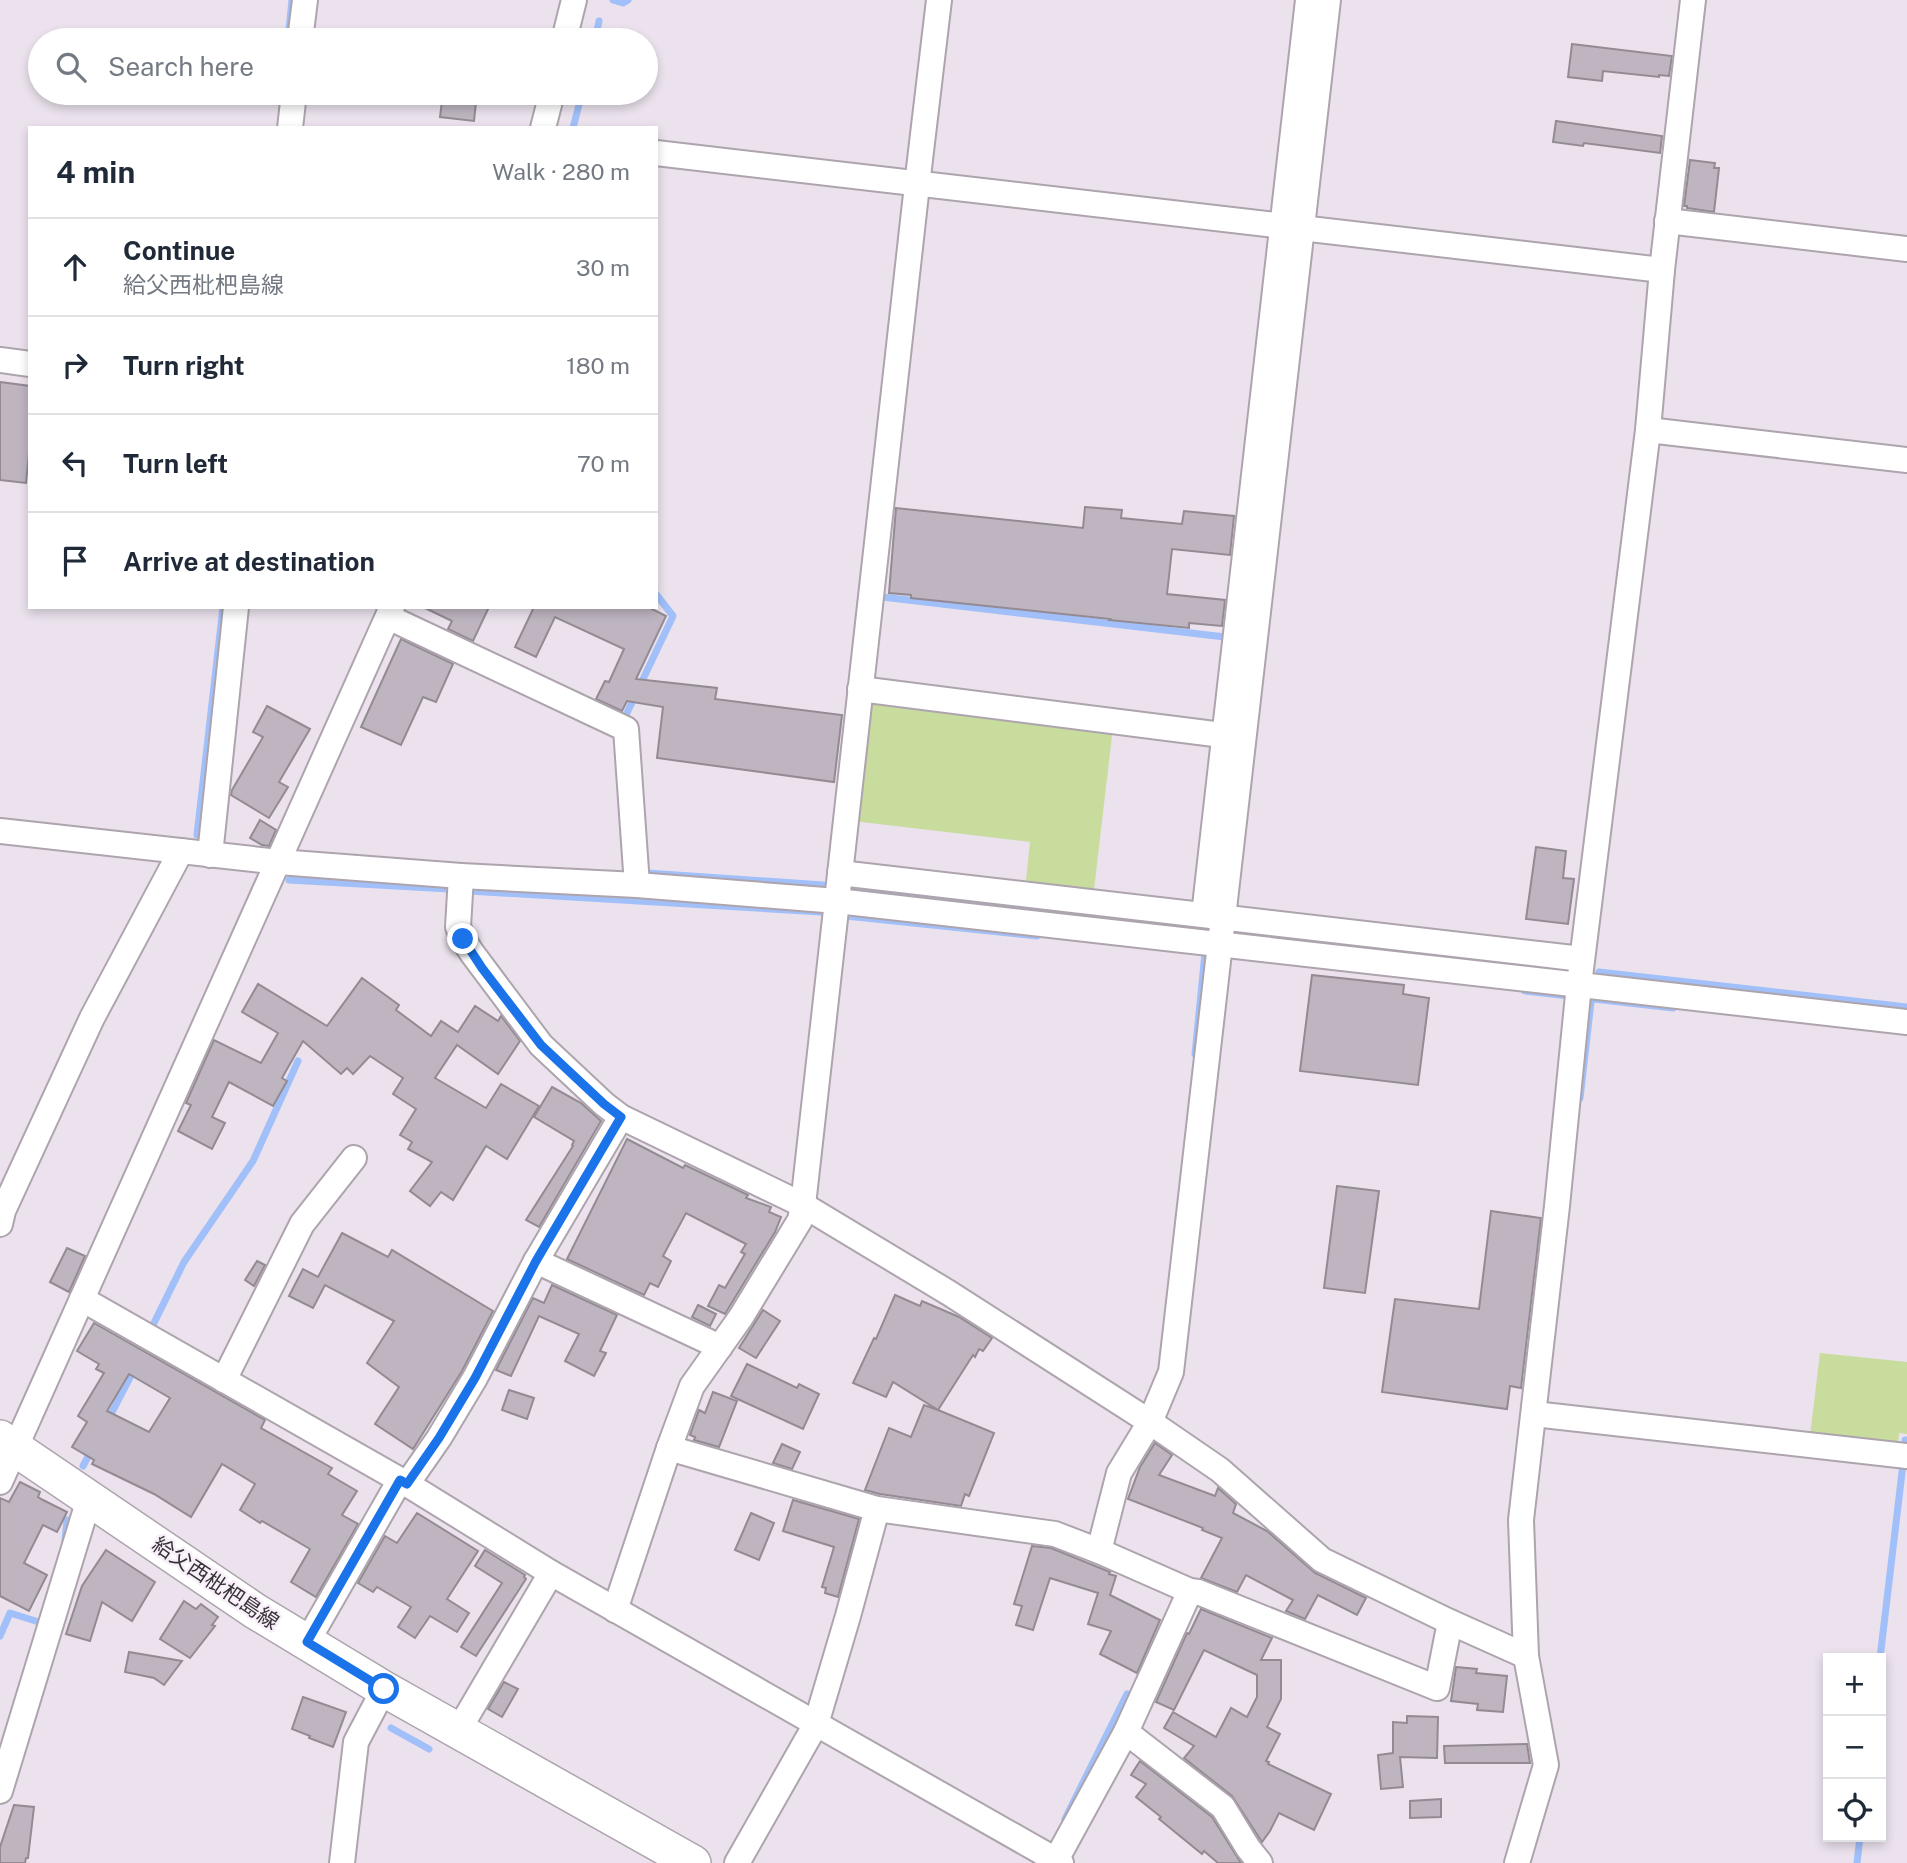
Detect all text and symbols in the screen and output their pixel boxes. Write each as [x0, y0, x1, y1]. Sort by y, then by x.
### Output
search box [28, 28, 658, 105]
icon: search [52, 48, 90, 86]
text: Search here [108, 51, 254, 82]
text: 4 min [56, 154, 135, 190]
text: Walk · 280 m [492, 158, 630, 185]
text: Continue [123, 235, 235, 266]
icon: ahead [56, 248, 94, 286]
text: 30 m [576, 254, 630, 281]
text: 給父西枇杷島線 [123, 271, 284, 298]
icon: right [56, 346, 94, 384]
text: Turn right [123, 350, 245, 381]
text: 180 m [566, 352, 630, 379]
icon: left [56, 444, 94, 482]
text: Turn left [123, 448, 228, 479]
text: 70 m [577, 450, 630, 477]
icon: arrive [56, 542, 94, 580]
text: Arrive at destination [123, 546, 375, 577]
route end [447, 923, 478, 954]
street label: 給父西枇杷島線 [148, 1532, 284, 1634]
map controls [1823, 1653, 1886, 1842]
button: + [1823, 1653, 1886, 1716]
route start [368, 1673, 399, 1704]
button: − [1823, 1716, 1886, 1779]
button: locate [1823, 1779, 1886, 1842]

